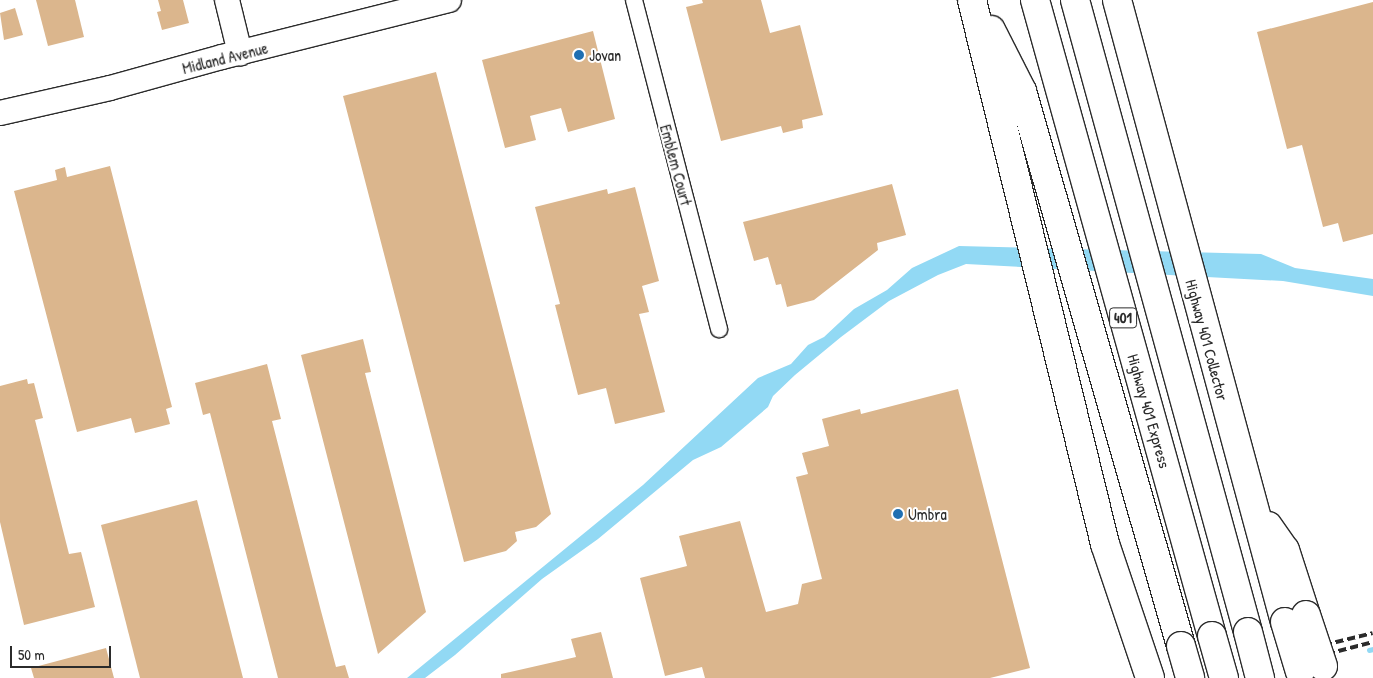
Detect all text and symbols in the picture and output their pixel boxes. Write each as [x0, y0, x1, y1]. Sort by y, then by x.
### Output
street label: Midland Avenue [180, 38, 270, 78]
place label: Jovan [589, 45, 621, 65]
marker: Jovan [573, 49, 585, 61]
street label: Emblem Court [656, 122, 696, 208]
street label: Highway 401 Collector [1182, 277, 1232, 403]
road number: 401 [1108, 306, 1138, 330]
street label: Highway 401 Express [1124, 352, 1174, 470]
place label: Umbra [908, 504, 947, 524]
marker: Umbra [892, 508, 904, 520]
scale bar [12, 636, 114, 668]
text: 50 m [18, 644, 45, 665]

